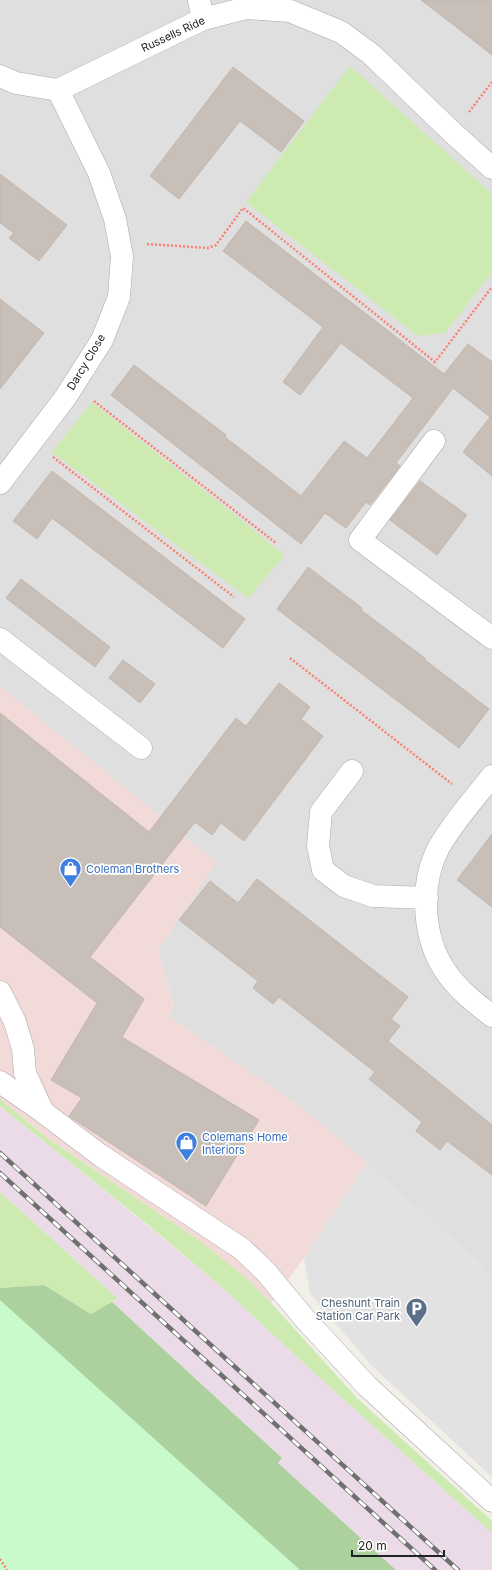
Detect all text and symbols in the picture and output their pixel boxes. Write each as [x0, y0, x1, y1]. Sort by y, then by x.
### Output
street label: Russells Ride [139, 13, 207, 55]
street label: Darcy Close [64, 331, 108, 393]
shop icon: Coleman Brothers [58, 856, 84, 889]
place label: Coleman Brothers [86, 862, 180, 876]
shop icon: Colemans Home Interiors [174, 1130, 200, 1163]
place label: Colemans Home Interiors [202, 1130, 288, 1157]
place label: Cheshunt Train Station Car Park [316, 1296, 400, 1323]
parking icon: Cheshunt Train Station Car Park [403, 1296, 429, 1329]
scale bar [352, 1532, 444, 1558]
text: 20 m [358, 1538, 387, 1553]

